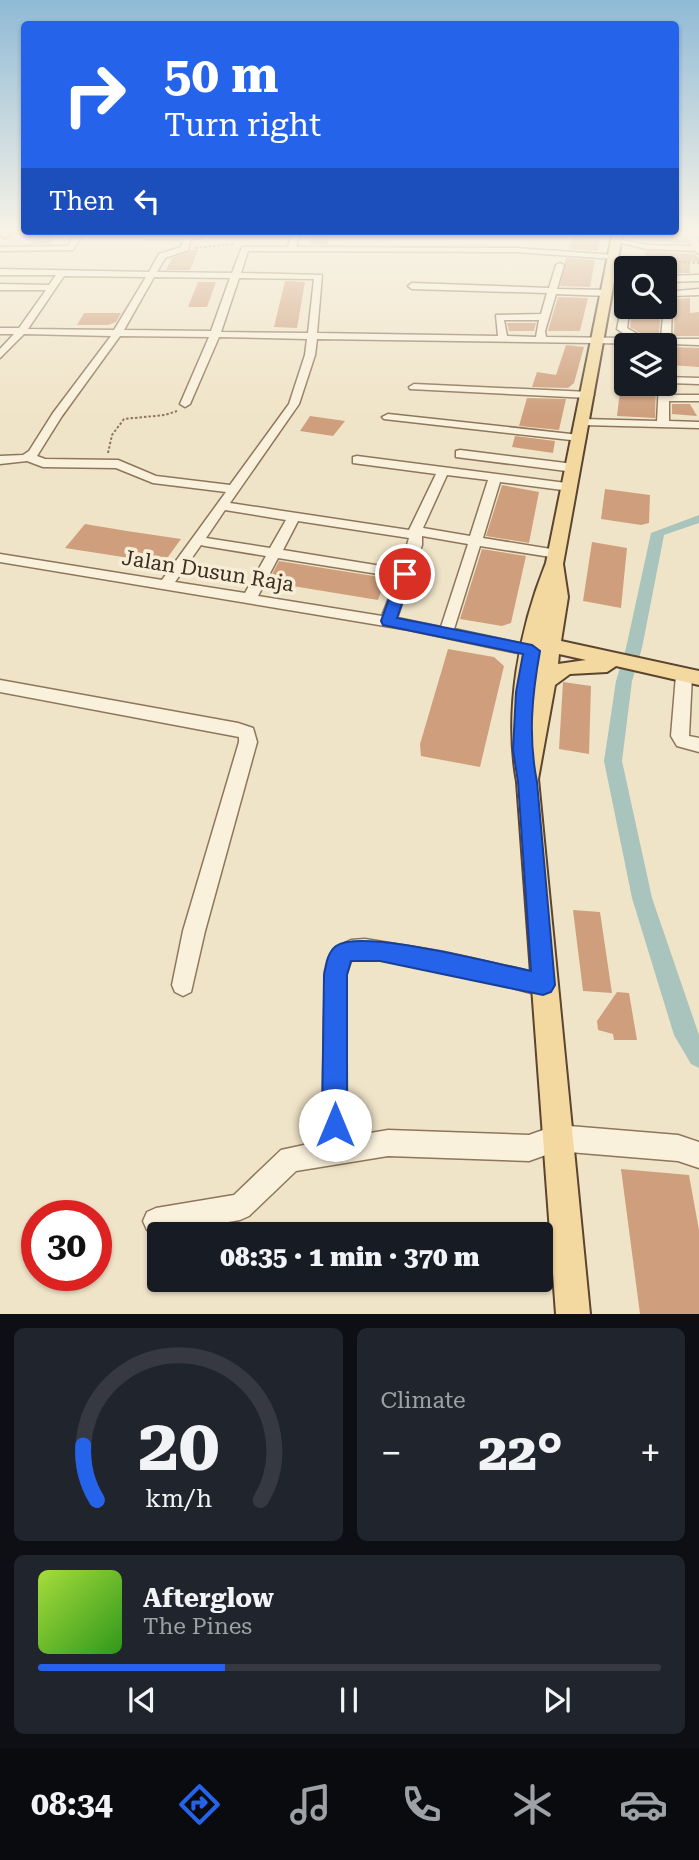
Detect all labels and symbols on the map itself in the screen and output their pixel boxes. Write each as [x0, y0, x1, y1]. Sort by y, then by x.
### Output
pin [375, 544, 435, 604]
street label: Jalan Dusun Raja [120, 546, 296, 597]
position arrow [298, 1088, 372, 1162]
speed limit sign: 30 [21, 1200, 112, 1291]

